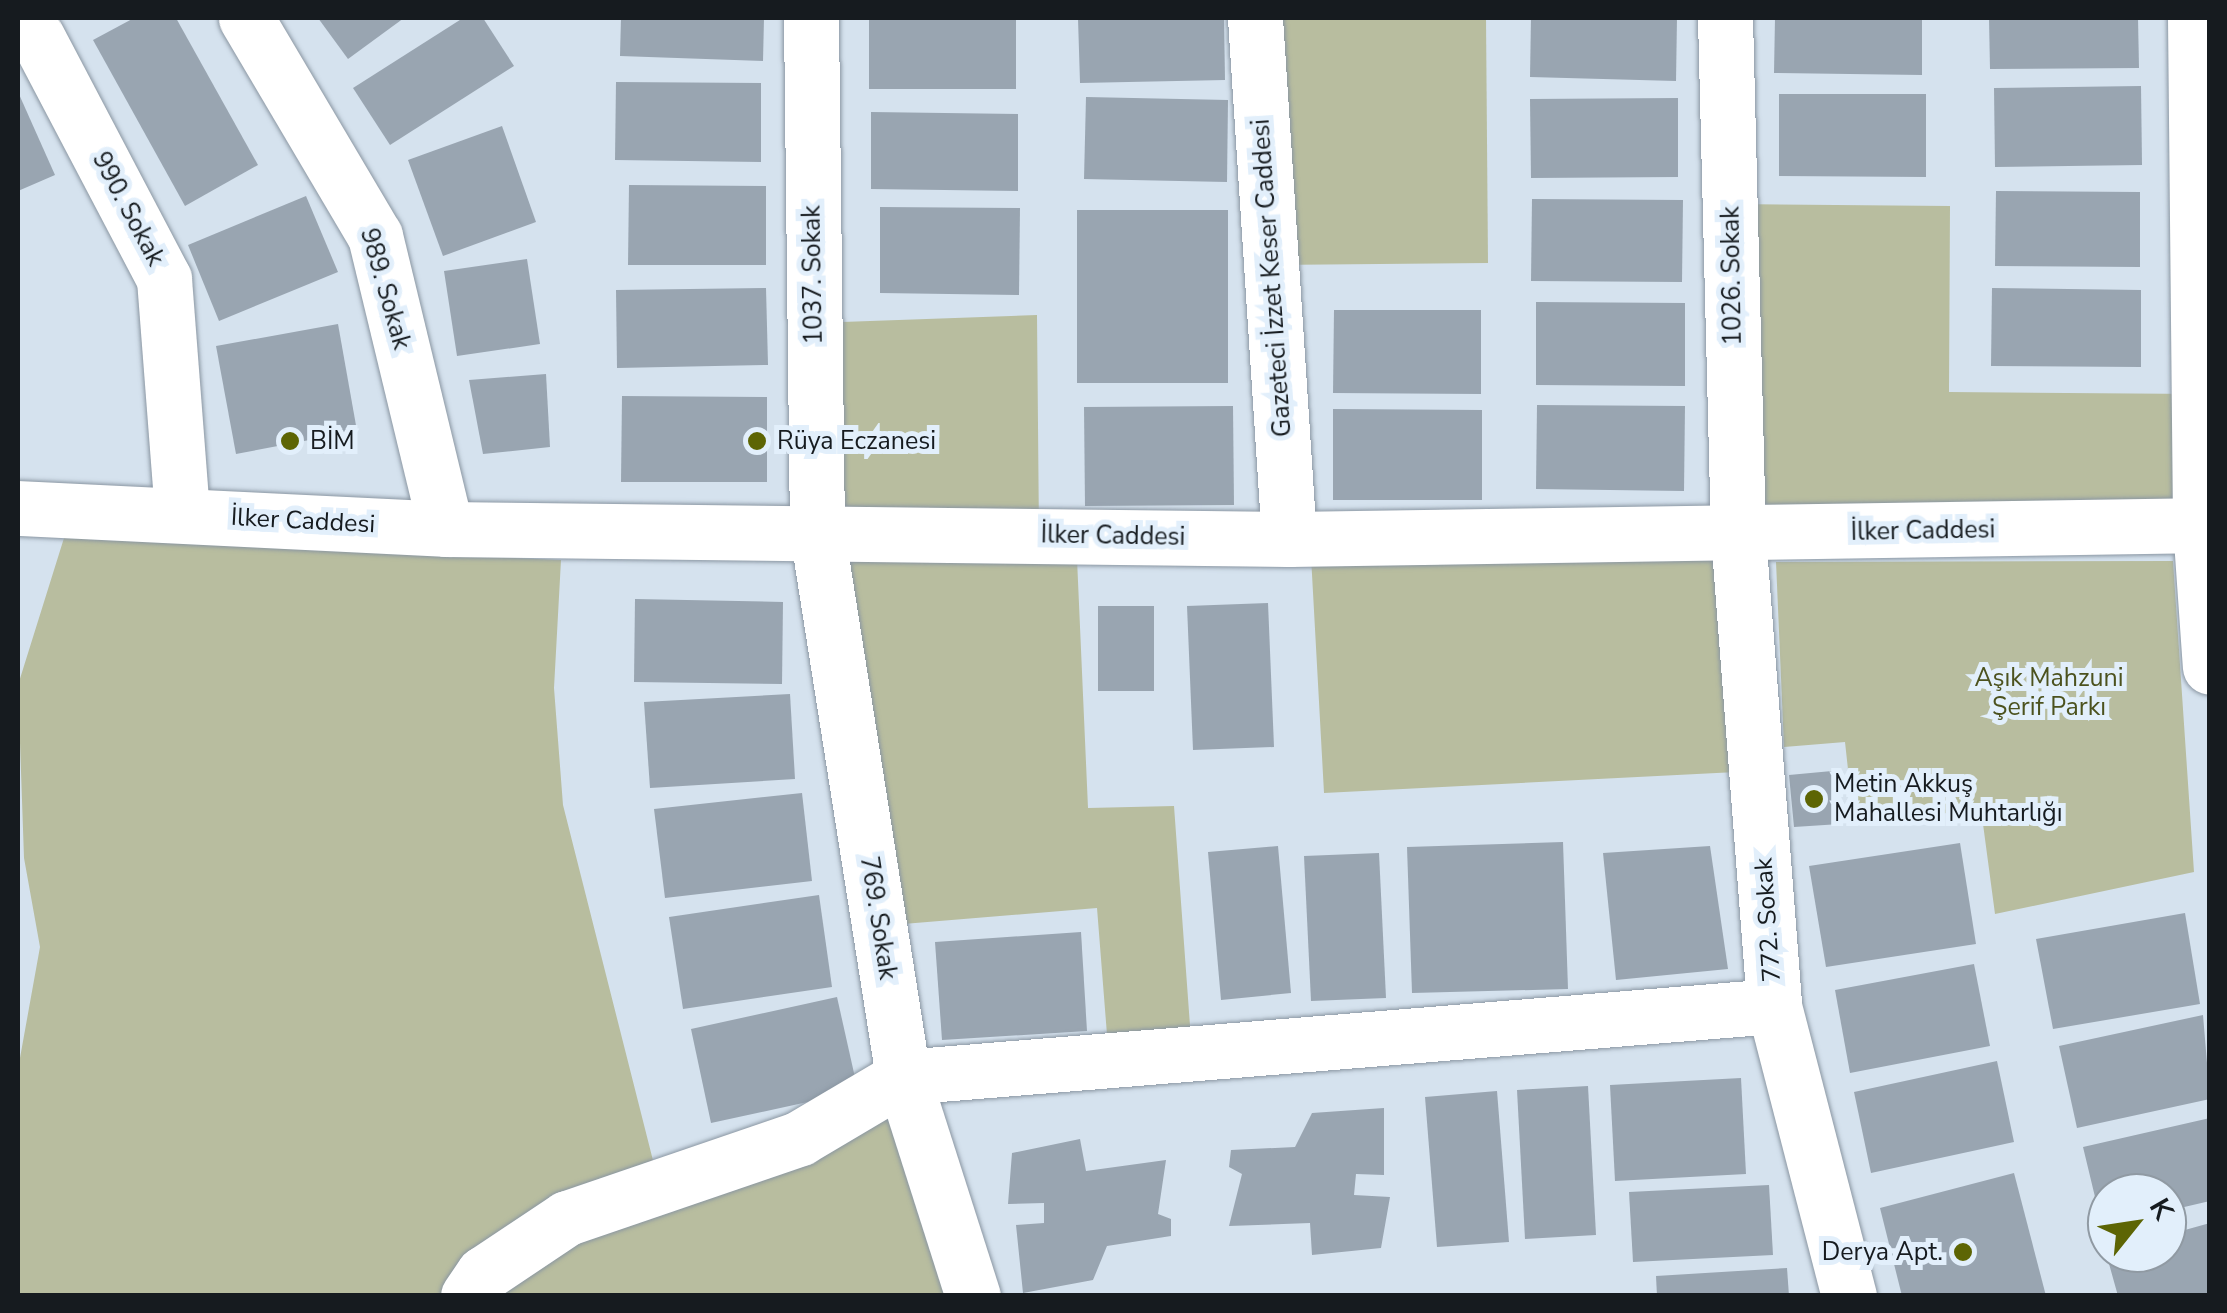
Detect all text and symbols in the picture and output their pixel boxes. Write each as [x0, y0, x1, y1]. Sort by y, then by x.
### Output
street label: Gazeteci İzzet Keser Caddesi [1246, 118, 1298, 438]
street label: 990. Sokak [86, 147, 170, 271]
street label: 1037. Sokak [797, 205, 829, 345]
street label: 1026. Sokak [1716, 206, 1748, 346]
street label: 989. Sokak [353, 225, 417, 353]
place label: BİM [310, 426, 355, 456]
place label: Rüya Eczanesi [777, 426, 936, 456]
marker: BİM [279, 430, 301, 452]
marker: Rüya Eczanesi [746, 430, 768, 452]
street label: İlker Caddesi [230, 502, 376, 540]
street label: İlker Caddesi [1850, 515, 1996, 547]
street label: İlker Caddesi [1040, 520, 1186, 552]
park label: Aşık Mahzuni Şerif Parkı [1974, 664, 2124, 723]
place label: Metin Akkuş Mahallesi Muhtarlığı [1834, 770, 2062, 829]
marker: Metin Akkuş Mahallesi Muhtarlığı [1803, 788, 1825, 810]
street label: 769. Sokak [853, 854, 903, 982]
street label: 772. Sokak [1749, 857, 1787, 983]
north arrow [2087, 1173, 2187, 1273]
text: K [2140, 1191, 2182, 1227]
place label: Derya Apt. [1822, 1237, 1943, 1267]
marker: Derya Apt. [1952, 1241, 1974, 1263]

